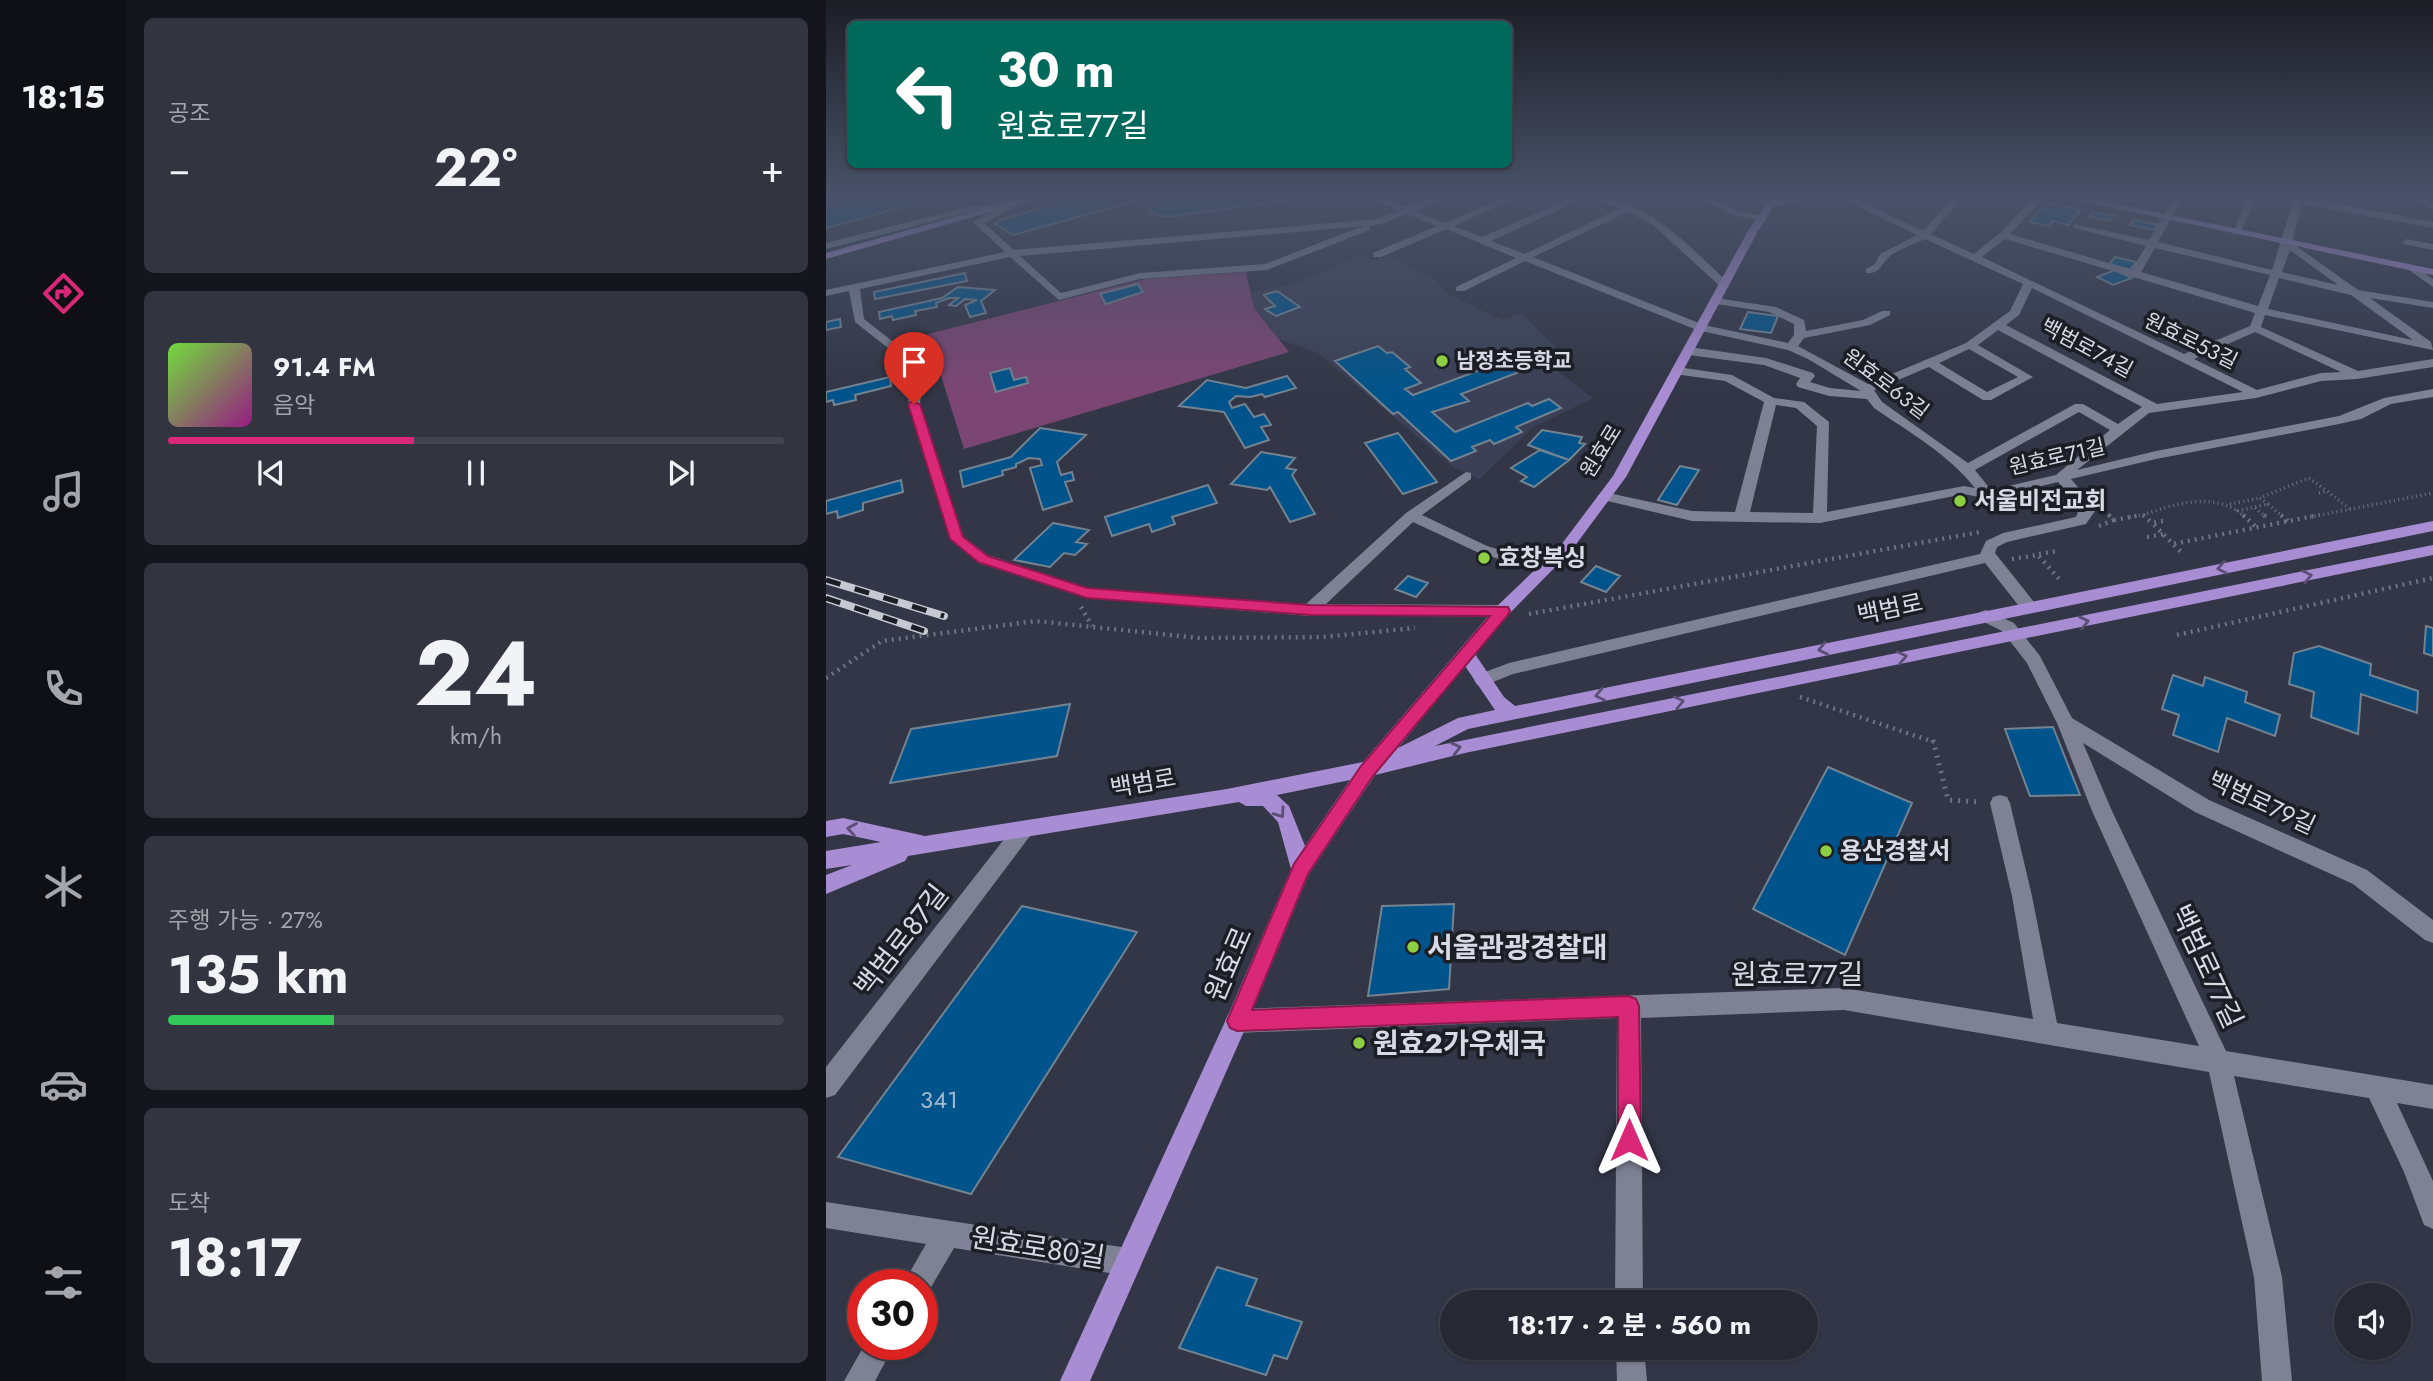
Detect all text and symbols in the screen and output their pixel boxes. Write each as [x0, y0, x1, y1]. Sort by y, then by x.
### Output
text: 30 m [997, 35, 1115, 105]
icon: left [882, 49, 973, 140]
text: 18:15 [21, 74, 105, 120]
text: 공조 [168, 96, 210, 130]
text: 원효로77길 [997, 103, 1148, 149]
text: 22° [434, 130, 517, 206]
text: − [168, 141, 190, 196]
text: + [761, 141, 784, 196]
icon: directions [39, 269, 88, 318]
street label: 원효로53길 [2139, 305, 2243, 377]
street label: 백범로74길 [2036, 311, 2138, 385]
pin [884, 332, 944, 404]
street label: 원효로63길 [1837, 342, 1935, 426]
icon: arrive [895, 343, 933, 381]
place label: 남정초등학교 [1456, 346, 1572, 376]
text: 91.4 FM [273, 348, 376, 386]
marker: 남정초등학교 [1434, 353, 1450, 369]
text: 음악 [273, 388, 315, 422]
street label: 원효로 [1573, 418, 1629, 484]
street label: 원효로71길 [2006, 431, 2108, 483]
icon: previous [252, 454, 290, 492]
icon: pause [457, 454, 495, 492]
icon: next [662, 454, 700, 492]
icon: music [39, 467, 88, 516]
place label: 서울비전교회 [1974, 483, 2106, 518]
marker: 서울비전교회 [1952, 493, 1968, 509]
place label: 효창복싱 [1498, 540, 1586, 575]
marker: 효창복싱 [1476, 550, 1492, 566]
one-way arrow [2216, 560, 2228, 575]
one-way arrow [2301, 570, 2313, 585]
street label: 백범로 [1854, 585, 1926, 633]
text: 24 [414, 608, 538, 739]
one-way arrow [2078, 616, 2090, 631]
one-way arrow [1817, 641, 1829, 656]
one-way arrow [1896, 650, 1908, 665]
icon: phone [39, 664, 88, 713]
one-way arrow [1594, 686, 1606, 701]
one-way arrow [1673, 696, 1685, 711]
text: km/h [450, 719, 502, 753]
one-way arrow [1450, 742, 1462, 756]
street label: 백범로 [1107, 760, 1179, 805]
street label: 백범로79길 [2203, 762, 2322, 843]
one-way arrow [1272, 805, 1284, 818]
one-way arrow [847, 822, 858, 837]
place label: 용산경찰서 [1840, 833, 1950, 868]
marker: 용산경찰서 [1818, 843, 1834, 859]
icon: climate [39, 862, 88, 911]
street label: 백범로87길 [844, 875, 958, 1005]
street label: 백범로77길 [2160, 898, 2253, 1035]
text: 주행 가능 · 27% [168, 903, 323, 937]
street label: 원효로 [1194, 921, 1262, 1008]
place label: 서울관광경찰대 [1427, 927, 1607, 968]
text: 135 km [168, 937, 349, 1013]
marker: 서울관광경찰대 [1405, 939, 1421, 955]
street label: 원효로77길 [1731, 954, 1863, 995]
place label: 원효2가우체국 [1373, 1023, 1546, 1064]
marker: 원효2가우체국 [1351, 1035, 1367, 1051]
icon: car [39, 1060, 88, 1109]
house number: 341 [920, 1082, 958, 1117]
position arrow [1592, 1103, 1666, 1177]
text: 도착 [168, 1186, 210, 1220]
street label: 원효로80길 [968, 1217, 1108, 1278]
text: 18:17 [168, 1220, 302, 1296]
icon: filters [39, 1258, 88, 1307]
speed limit sign: 30 [847, 1269, 938, 1360]
map controls [2334, 1283, 2411, 1360]
button: sound [2334, 1283, 2411, 1360]
text: 18:17 · 2 분 · 560 m [1507, 1306, 1751, 1344]

